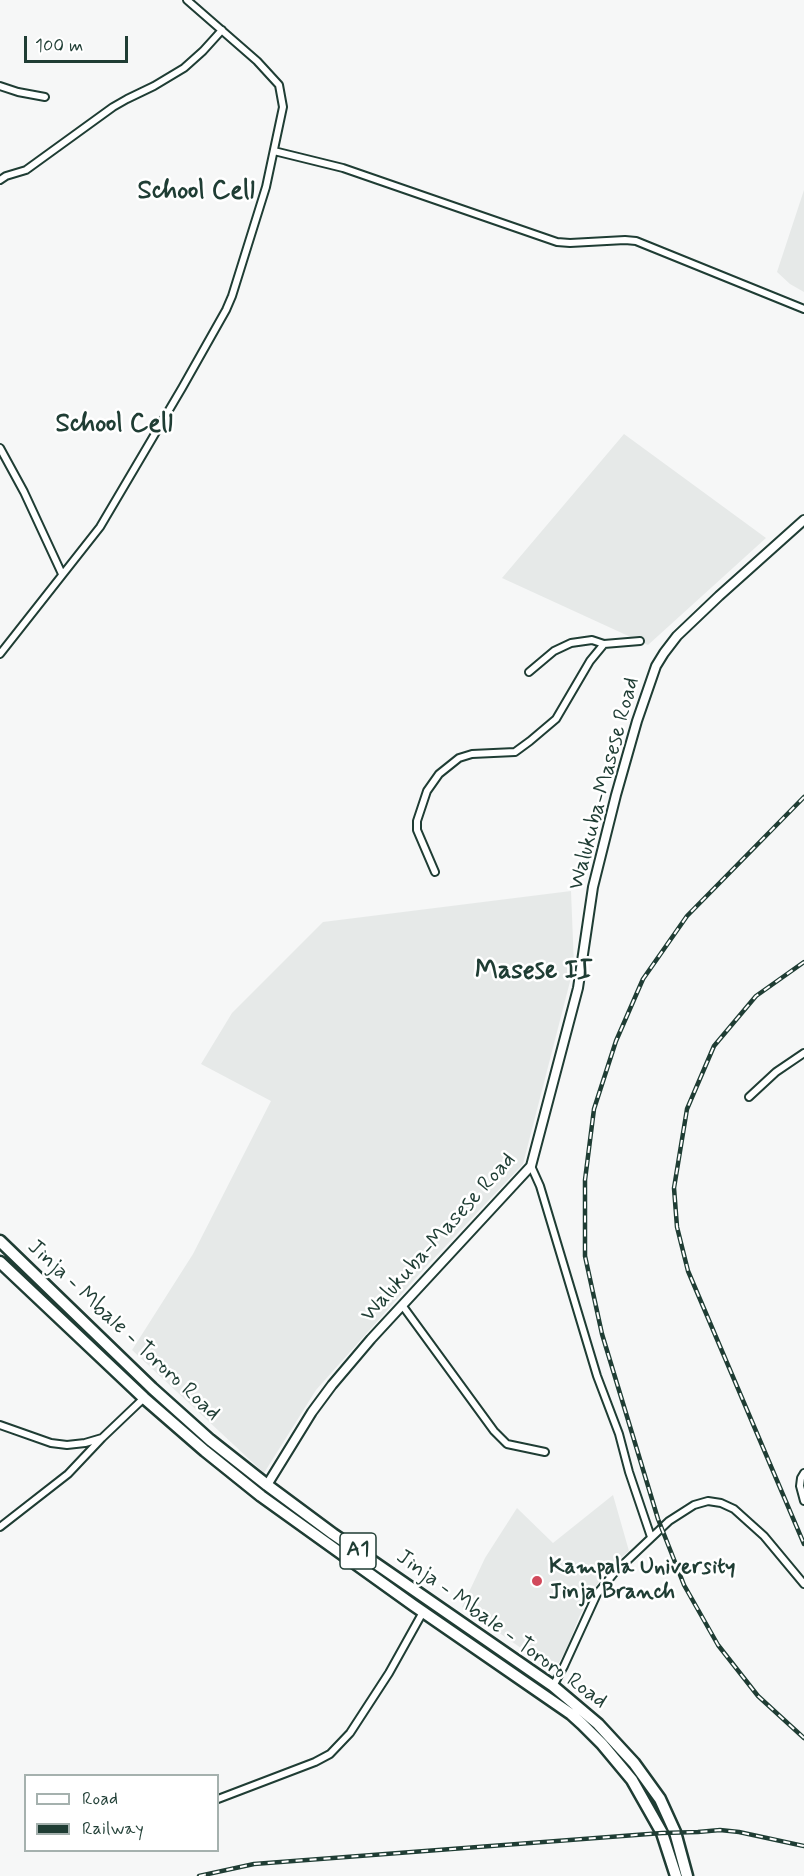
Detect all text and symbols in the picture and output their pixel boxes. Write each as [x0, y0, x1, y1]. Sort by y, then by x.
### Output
scale bar [27, 24, 130, 62]
text: 100 m [35, 34, 83, 58]
district label: School Cell [137, 177, 255, 209]
district label: School Cell [55, 410, 173, 442]
street label: Walukuba-Masese Road [564, 675, 646, 893]
district label: Masese II [475, 957, 593, 989]
street label: Walukuba-Masese Road [356, 1148, 522, 1328]
street label: Jinja - Mbale - Tororo Road [21, 1235, 225, 1427]
road number: A1 [340, 1533, 376, 1569]
street label: Jinja - Mbale - Tororo Road [390, 1545, 612, 1715]
place label: Kampala University Jinja Branch [549, 1555, 736, 1606]
marker: Kampala University Jinja Branch [530, 1574, 544, 1588]
legend [24, 1774, 219, 1852]
text: Road [82, 1787, 118, 1811]
text: Railway [82, 1817, 144, 1841]

